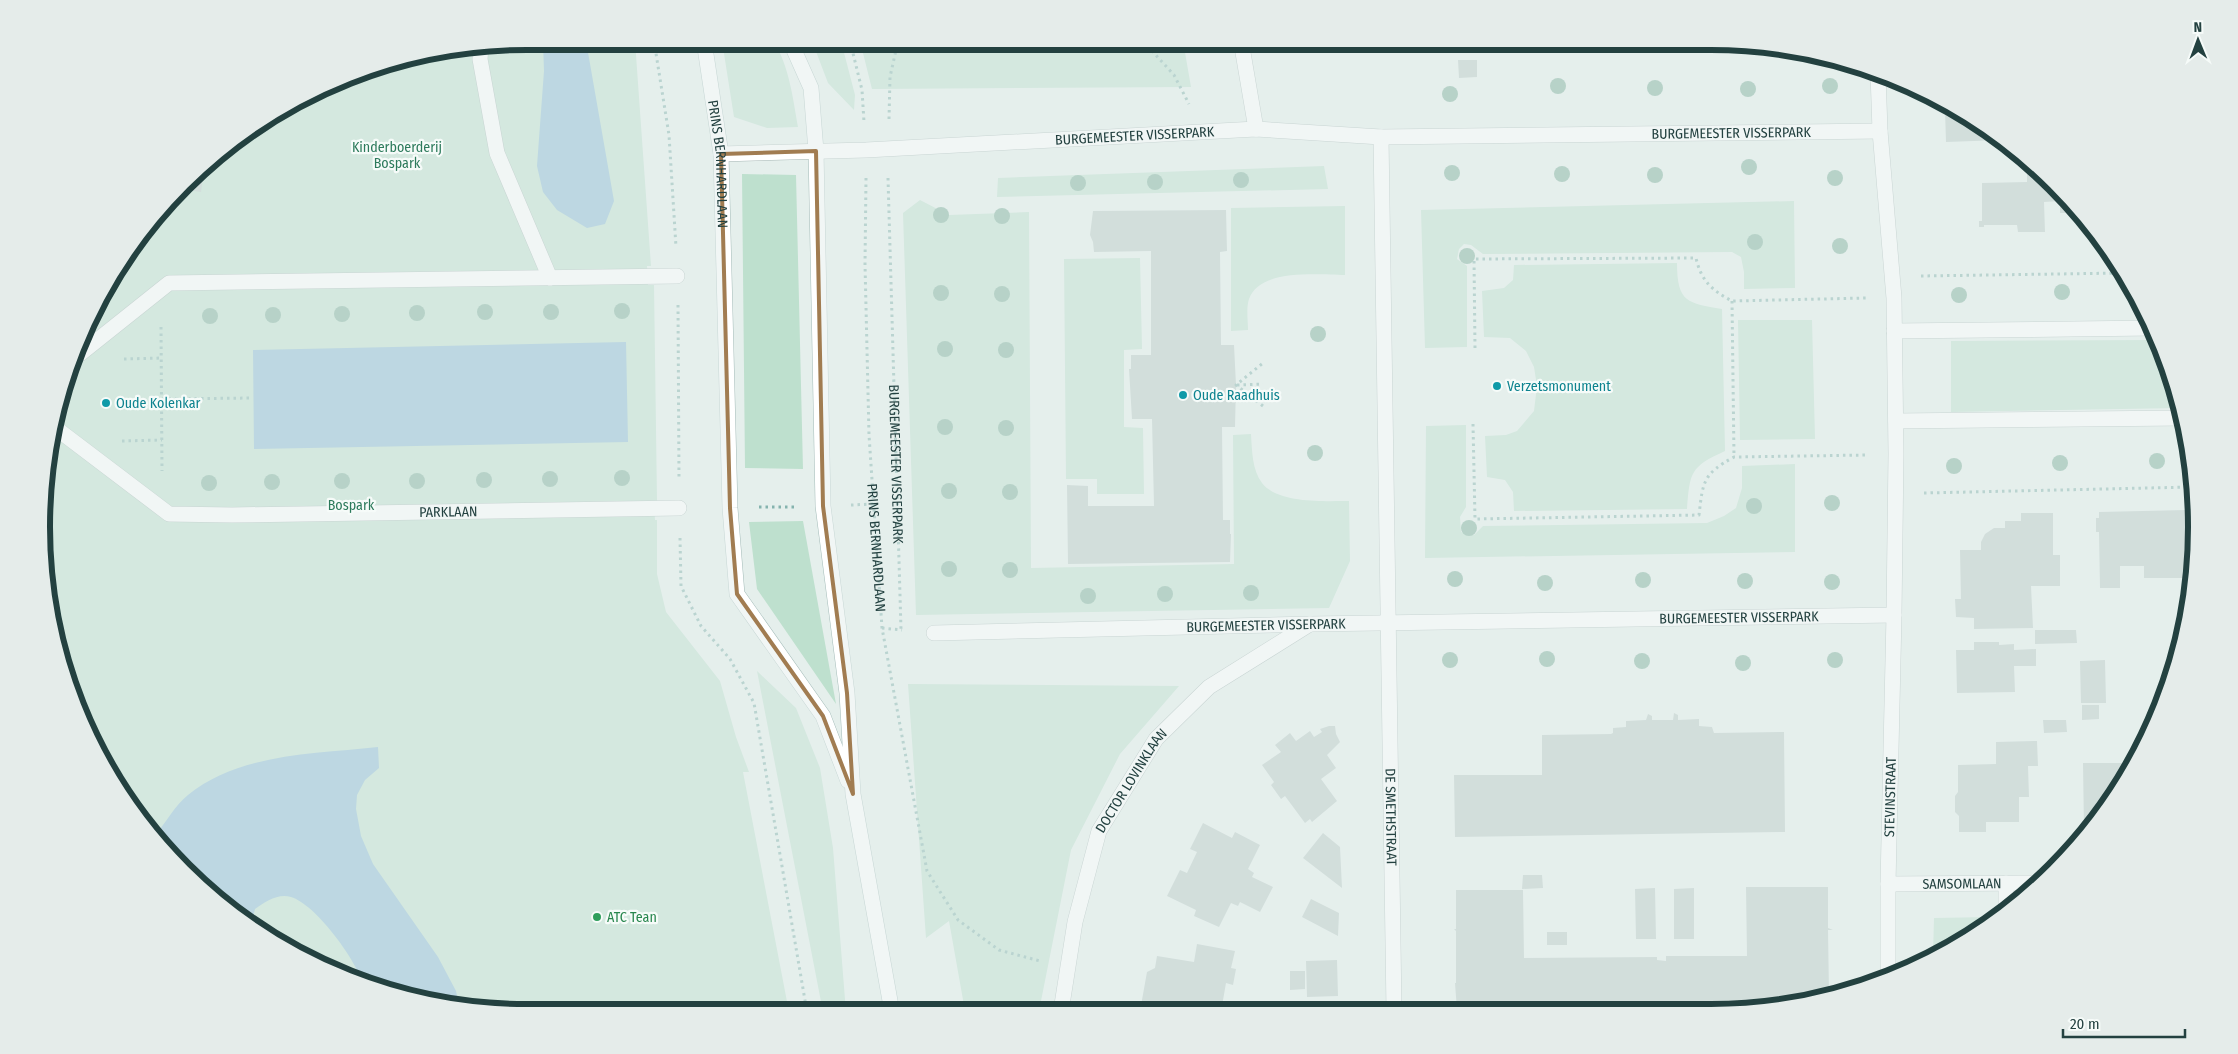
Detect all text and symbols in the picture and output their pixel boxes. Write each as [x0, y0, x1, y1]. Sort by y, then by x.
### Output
north arrow [2173, 15, 2223, 65]
text: N [2193, 19, 2202, 36]
street label: PRINS BERNHARDLAAN [704, 99, 731, 228]
street label: BURGEMEESTER VISSERPARK [1055, 123, 1215, 148]
street label: BURGEMEESTER VISSERPARK [1651, 123, 1811, 142]
park label: Kinderboerderij Bospark [352, 139, 442, 172]
place label: Verzetsmonument [1507, 378, 1611, 395]
marker: Verzetsmonument [1491, 380, 1503, 392]
street label: BURGEMEESTER VISSERPARK [885, 384, 907, 544]
place label: Oude Raadhuis [1193, 387, 1280, 404]
marker: Oude Raadhuis [1177, 389, 1189, 401]
place label: Oude Kolenkar [116, 395, 200, 412]
marker: Oude Kolenkar [100, 397, 112, 409]
street label: PRINS BERNHARDLAAN [864, 483, 889, 613]
park label: Bospark [328, 497, 375, 514]
street label: PARKLAAN [419, 503, 478, 521]
street label: BURGEMEESTER VISSERPARK [1659, 608, 1819, 627]
street label: BURGEMEESTER VISSERPARK [1186, 615, 1346, 635]
street label: DOCTOR LOVINKLAAN [1092, 725, 1170, 836]
street label: STEVINSTRAAT [1881, 756, 1899, 837]
street label: DE SMETHSTRAAT [1382, 768, 1400, 866]
street label: SAMSOMLAAN [1922, 875, 2002, 892]
place label: ATC Tean [607, 909, 657, 926]
marker: ATC Tean [591, 911, 603, 923]
scale bar [2063, 1006, 2186, 1038]
text: 20 m [2070, 1015, 2100, 1033]

